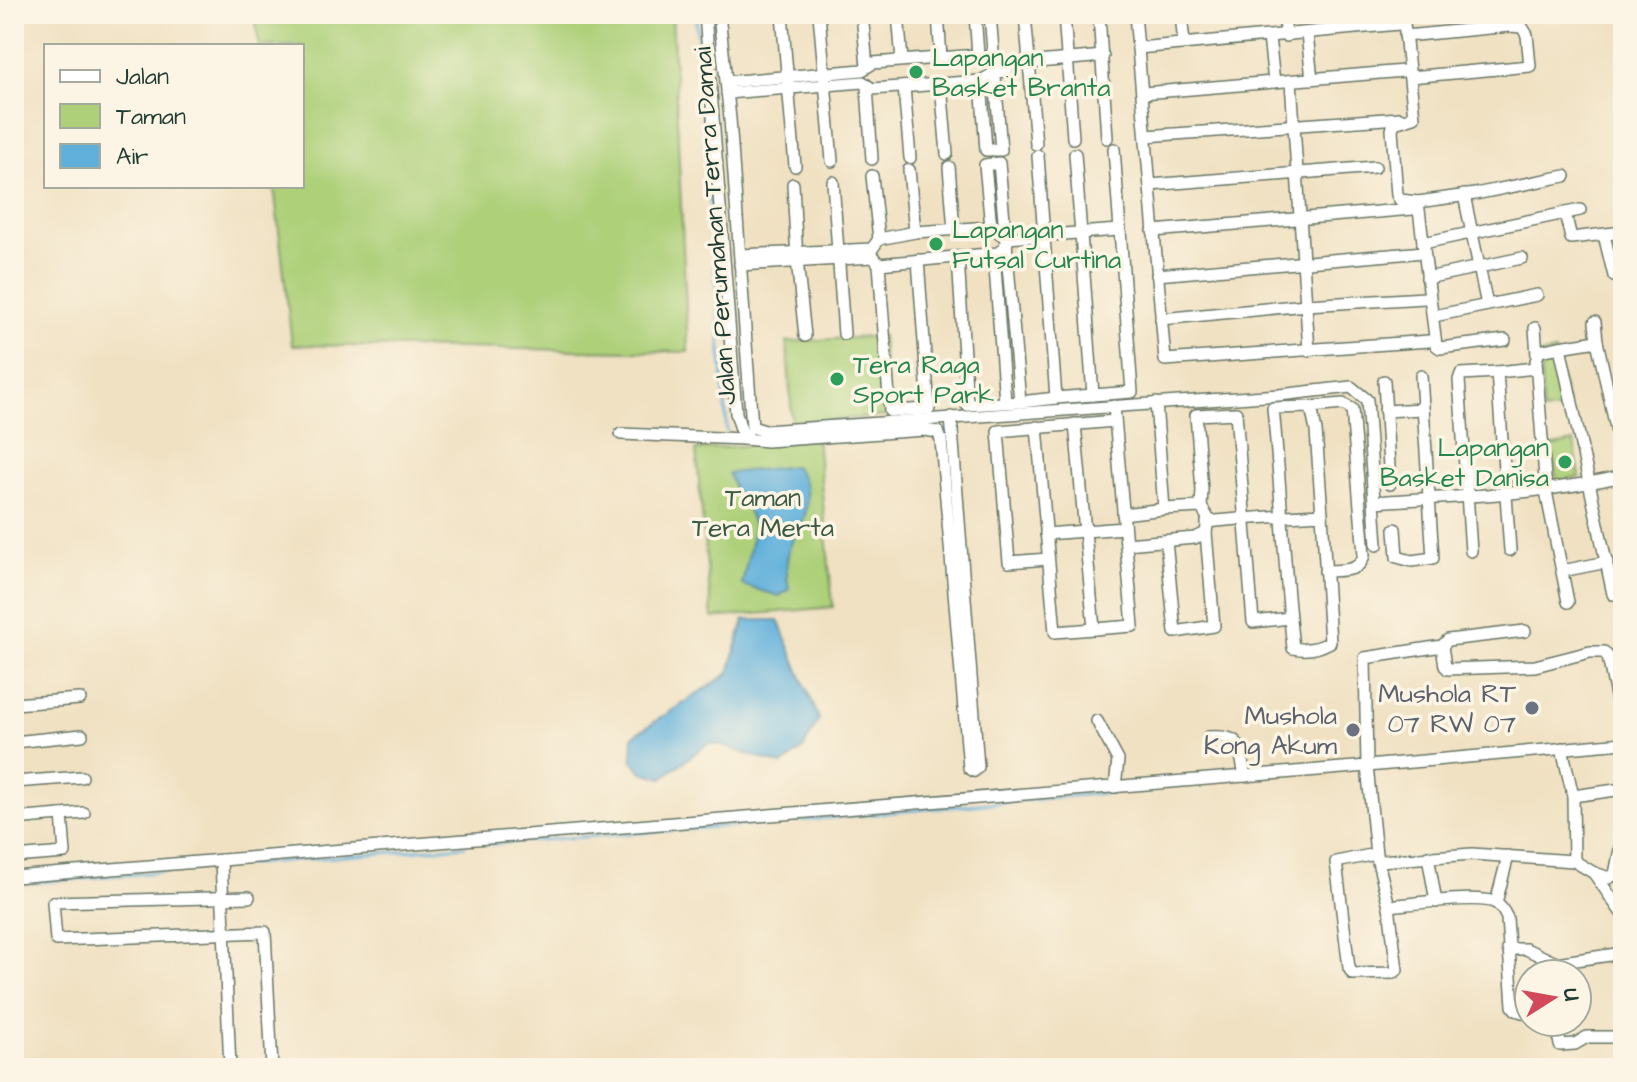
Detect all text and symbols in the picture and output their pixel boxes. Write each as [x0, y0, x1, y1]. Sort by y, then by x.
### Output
place label: Lapangan Basket Branta [932, 40, 1111, 106]
legend [44, 44, 304, 188]
street label: Jalan Perumahan Terra Damai [685, 46, 745, 406]
text: Jalan [116, 60, 169, 94]
marker: Lapangan Basket Branta [907, 63, 925, 81]
text: Taman [116, 100, 186, 134]
text: Air [116, 140, 148, 174]
place label: Lapangan Futsal Curtina [952, 212, 1121, 278]
marker: Lapangan Futsal Curtina [927, 235, 945, 253]
place label: Tera Raga Sport Park [853, 347, 994, 413]
marker: Tera Raga Sport Park [828, 370, 846, 388]
place label: Lapangan Basket Danisa [1380, 430, 1549, 496]
marker: Lapangan Basket Danisa [1556, 453, 1574, 471]
park label: Taman Tera Merta [692, 480, 834, 546]
place label: Mushola RT 07 RW 07 [1378, 676, 1517, 742]
place label: Mushola Kong Akum [1204, 698, 1338, 766]
marker: Mushola RT 07 RW 07 [1523, 699, 1541, 717]
marker: Mushola Kong Akum [1344, 721, 1362, 739]
north arrow [1513, 958, 1593, 1038]
text: U [1555, 985, 1588, 1003]

